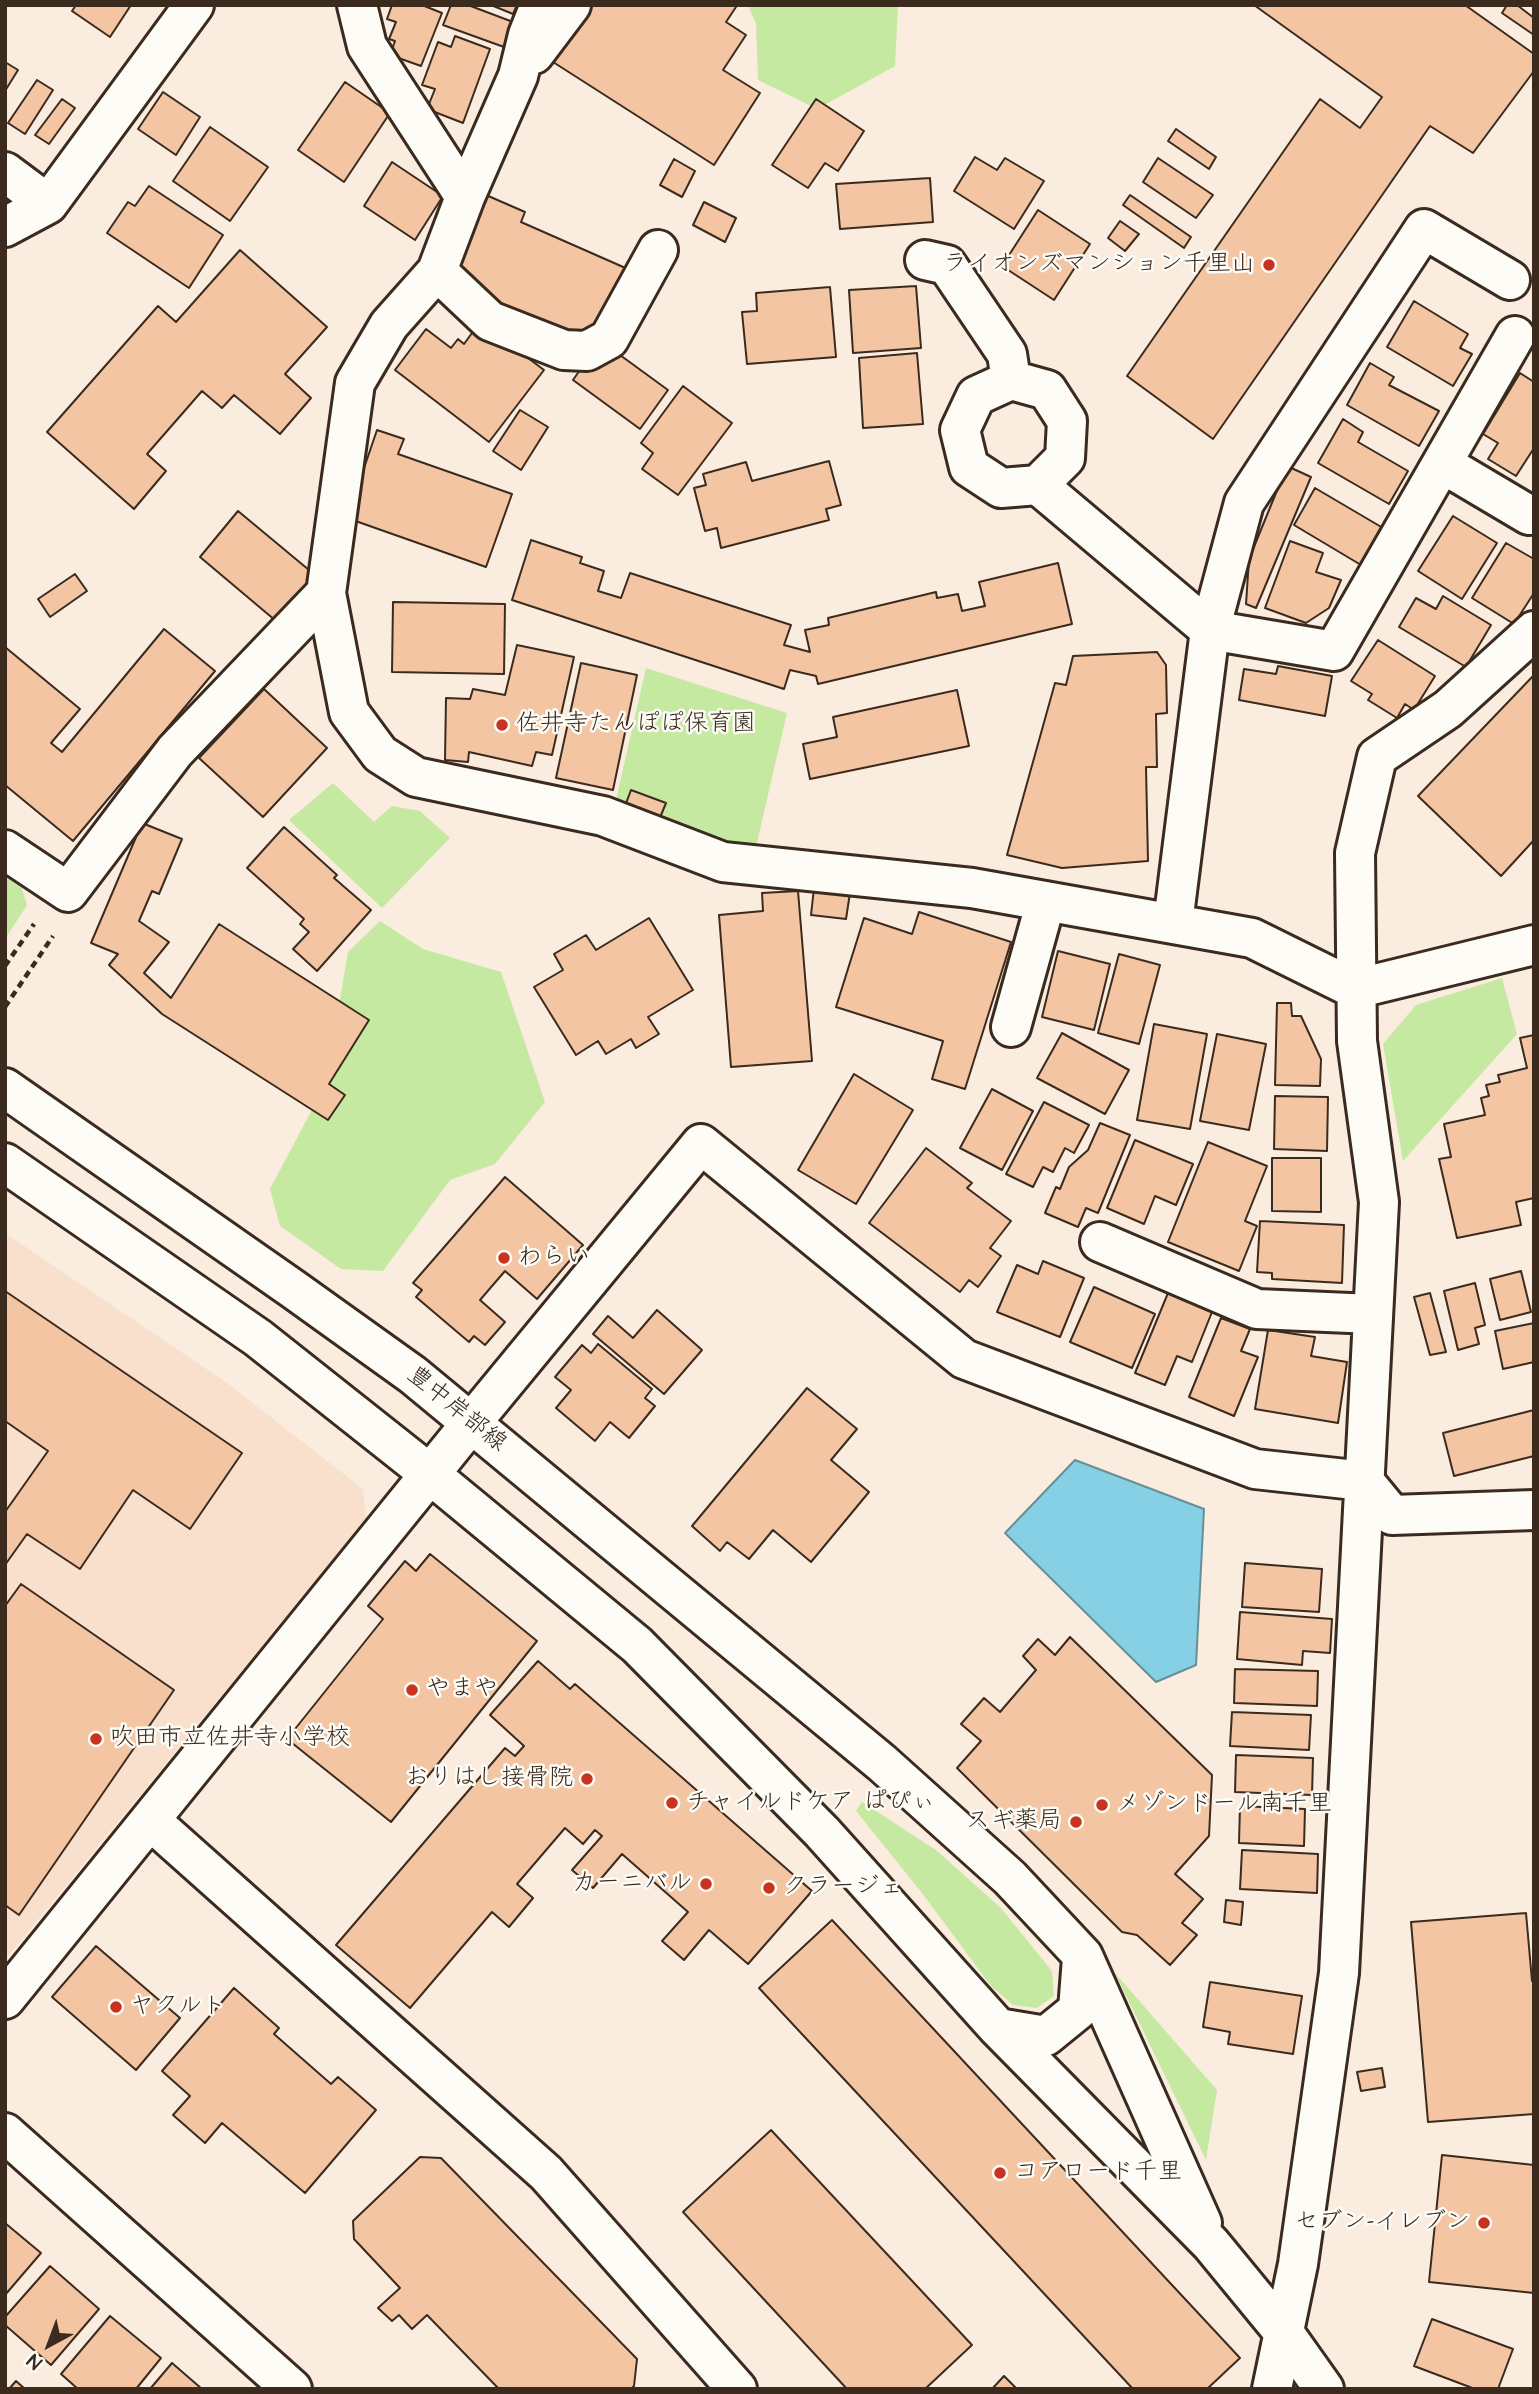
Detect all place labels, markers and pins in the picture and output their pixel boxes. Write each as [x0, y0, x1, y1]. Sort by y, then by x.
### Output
place label: ライオンズマンション千里山 [943, 251, 1255, 279]
marker: ライオンズマンション千里山 [1261, 257, 1277, 273]
place label: 佐井寺たんぽぽ保育園 [516, 711, 756, 739]
marker: 佐井寺たんぽぽ保育園 [494, 717, 510, 733]
place label: わらい [518, 1244, 590, 1272]
marker: わらい [496, 1250, 512, 1266]
place label: やまや [426, 1676, 498, 1704]
marker: やまや [404, 1682, 420, 1698]
place label: 吹田市立佐井寺小学校 [110, 1725, 350, 1753]
marker: 吹田市立佐井寺小学校 [88, 1731, 104, 1747]
place label: おりはし接骨院 [405, 1765, 573, 1793]
marker: おりはし接骨院 [579, 1771, 595, 1787]
place label: チャイルドケア ぱぴぃ [686, 1789, 936, 1817]
place label: メゾンドール南千里 [1116, 1791, 1332, 1819]
marker: チャイルドケア ぱぴぃ [664, 1795, 680, 1811]
marker: メゾンドール南千里 [1094, 1797, 1110, 1813]
place label: スギ薬局 [966, 1808, 1062, 1836]
marker: スギ薬局 [1068, 1814, 1084, 1830]
place label: カーニバル [572, 1870, 692, 1898]
place label: クラージェ [783, 1874, 903, 1902]
marker: カーニバル [698, 1876, 714, 1892]
marker: クラージェ [761, 1880, 777, 1896]
place label: ヤクルト [130, 1993, 226, 2021]
marker: ヤクルト [108, 1999, 124, 2015]
place label: コアロード千里 [1014, 2159, 1182, 2187]
marker: コアロード千里 [992, 2165, 1008, 2181]
place label: セブン-イレブン [1295, 2209, 1470, 2237]
marker: セブン-イレブン [1476, 2215, 1492, 2231]

